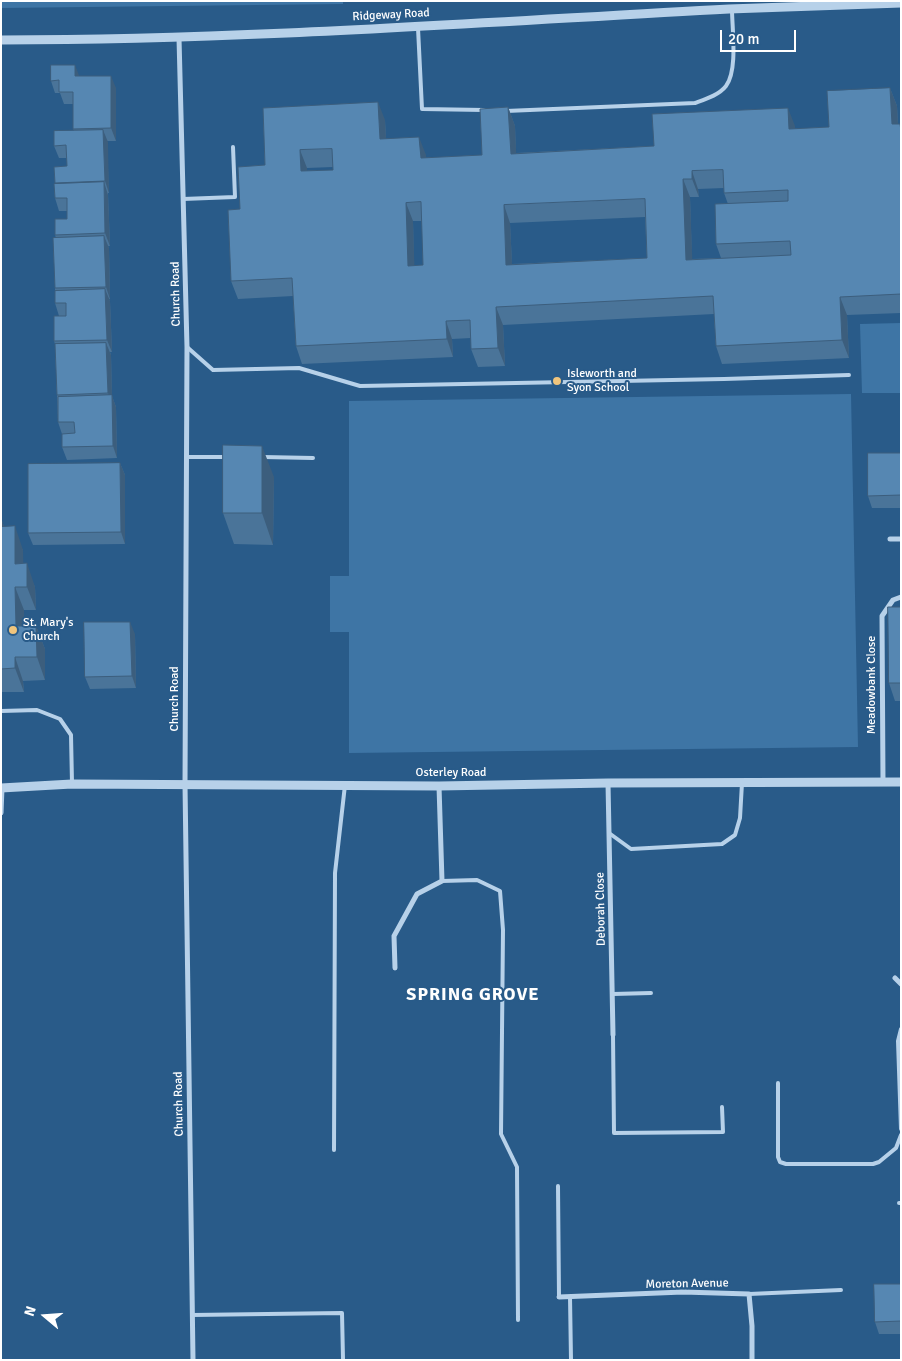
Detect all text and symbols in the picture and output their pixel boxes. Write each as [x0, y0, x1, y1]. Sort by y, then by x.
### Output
street label: Ridgeway Road [352, 6, 430, 24]
scale bar [722, 20, 798, 52]
text: 20 m [728, 30, 759, 48]
street label: Church Road [168, 261, 184, 327]
place label: Isleworth and Syon School [567, 367, 637, 395]
marker: Isleworth and Syon School [551, 375, 563, 387]
place label: St. Mary's Church [23, 616, 73, 644]
marker: St. Mary's Church [7, 624, 19, 636]
street label: Meadowbank Close [865, 636, 879, 734]
street label: Church Road [168, 666, 182, 732]
street label: Osterley Road [416, 766, 486, 780]
street label: Deborah Close [593, 872, 609, 946]
district label: SPRING GROVE [405, 984, 541, 1006]
street label: Church Road [171, 1071, 187, 1137]
street label: Moreton Avenue [645, 1276, 729, 1292]
north arrow [20, 1291, 70, 1341]
text: N [21, 1304, 40, 1318]

